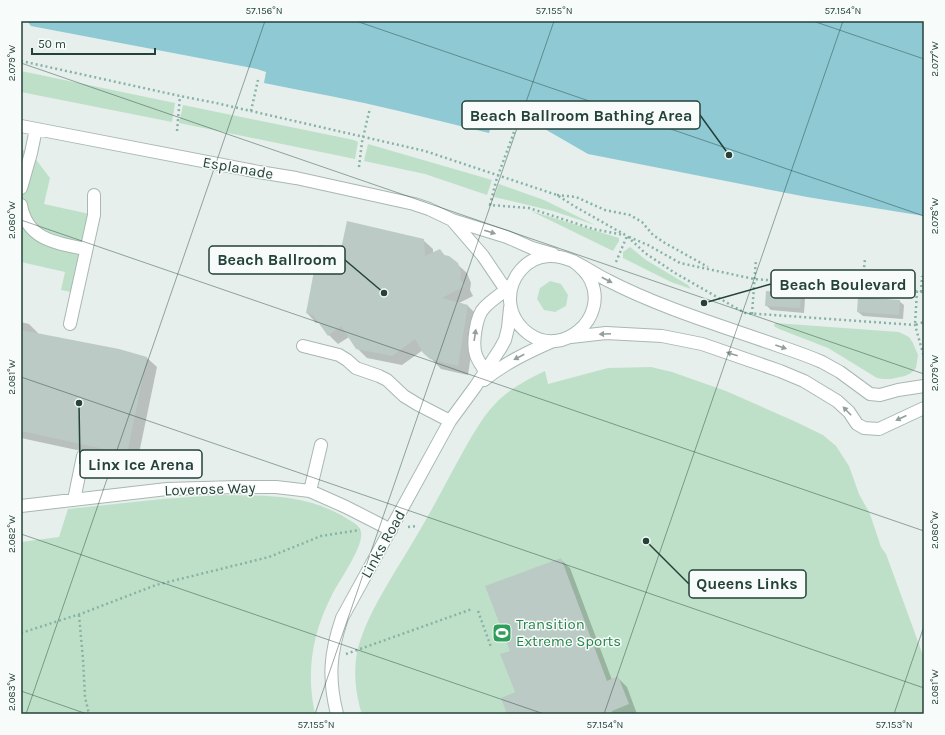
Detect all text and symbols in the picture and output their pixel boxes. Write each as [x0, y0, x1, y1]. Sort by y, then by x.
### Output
text: 57.156°N [245, 5, 283, 17]
text: 57.155°N [536, 5, 572, 17]
text: 57.154°N [825, 5, 861, 17]
scale bar [32, 30, 155, 56]
text: 50 m [38, 37, 66, 51]
text: 2.077°W [929, 41, 941, 77]
text: 2.079°W [6, 45, 18, 81]
callout: Beach Ballroom Bathing Area [462, 101, 700, 129]
text: Beach Ballroom Bathing Area [470, 106, 692, 125]
street label: Esplanade [201, 153, 275, 183]
text: 2.078°W [929, 198, 941, 234]
text: 2.080°W [6, 201, 18, 239]
one-way arrow [484, 229, 496, 235]
callout: Beach Ballroom [209, 246, 345, 274]
text: Beach Ballroom [217, 250, 337, 269]
callout: Beach Boulevard [771, 270, 915, 298]
text: Beach Boulevard [779, 275, 907, 294]
one-way arrow [601, 277, 613, 283]
one-way arrow [472, 329, 478, 341]
one-way arrow [598, 331, 611, 337]
one-way arrow [775, 344, 787, 350]
one-way arrow [726, 350, 738, 356]
one-way arrow [513, 354, 525, 360]
text: 2.079°W [929, 355, 941, 391]
text: 2.081°W [6, 359, 18, 395]
one-way arrow [843, 406, 852, 416]
one-way arrow [896, 415, 907, 421]
callout: Linx Ice Arena [80, 450, 202, 478]
text: Linx Ice Arena [88, 455, 194, 474]
street label: Loverose Way [164, 478, 256, 500]
street label: Links Road [357, 507, 409, 581]
text: 2.080°W [929, 511, 941, 549]
text: 2.082°W [6, 515, 18, 553]
callout: Queens Links [689, 570, 806, 598]
text: Queens Links [696, 574, 798, 593]
place label: Transition Extreme Sports [516, 615, 621, 650]
sports icon: Transition Extreme Sports [491, 622, 513, 644]
text: 2.081°W [929, 669, 941, 705]
text: 2.083°W [6, 673, 18, 711]
text: 57.155°N [298, 719, 334, 731]
text: 57.154°N [587, 719, 623, 731]
text: 57.153°N [875, 719, 913, 731]

